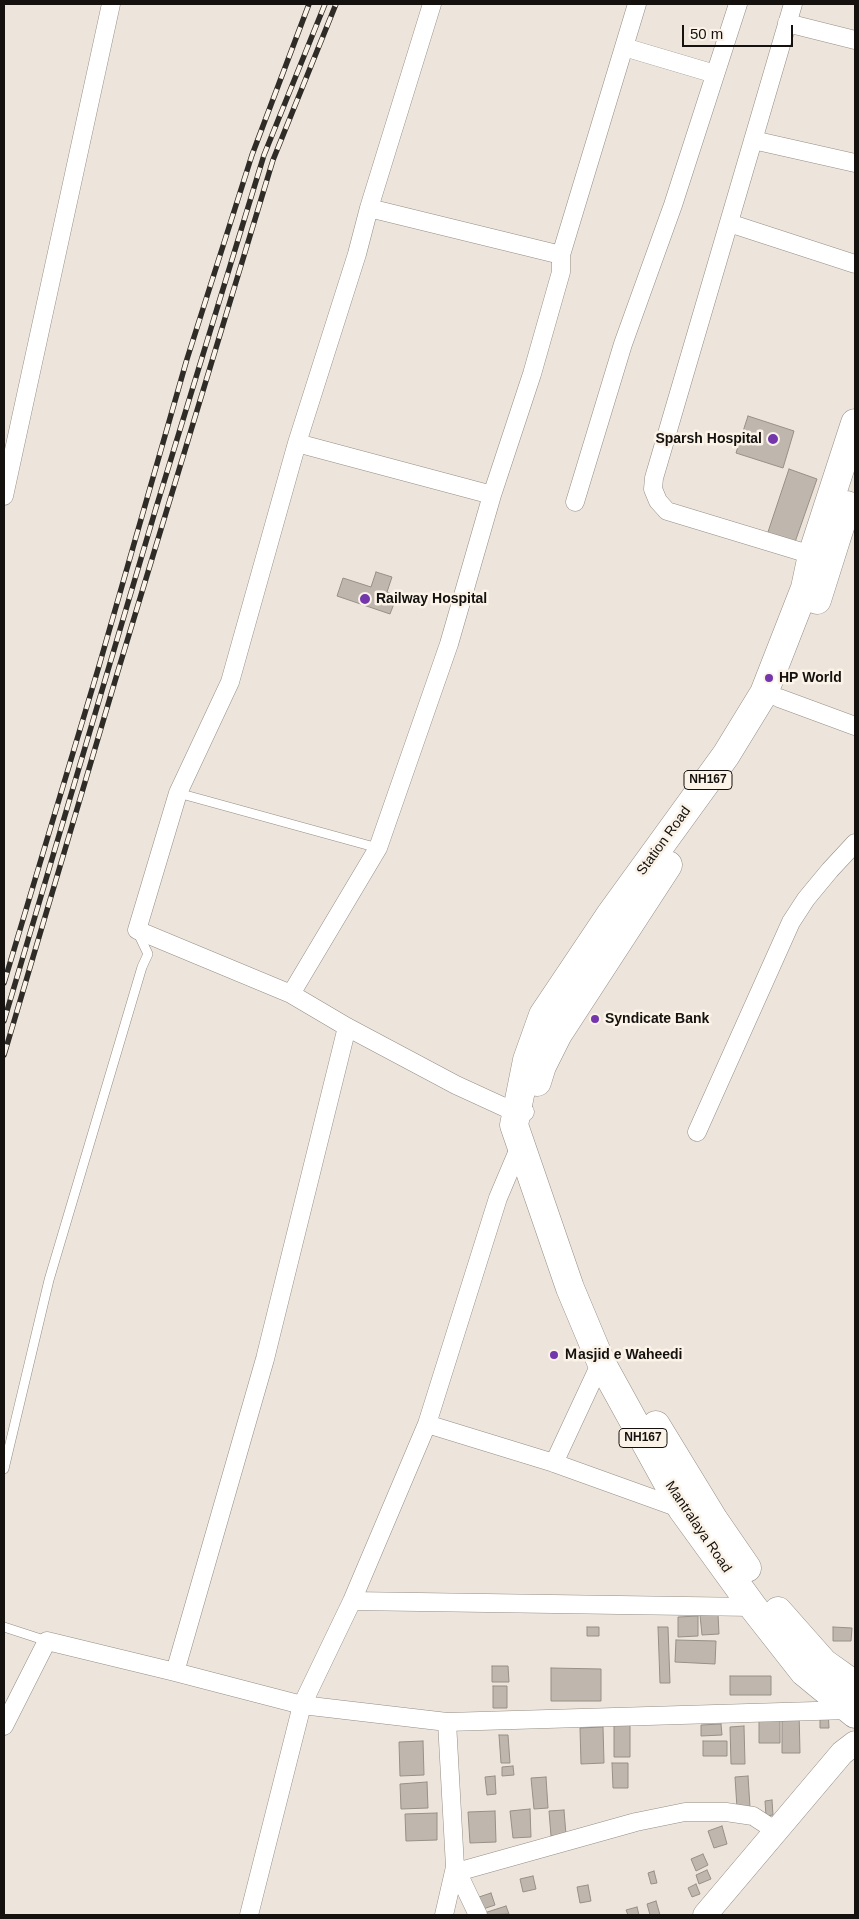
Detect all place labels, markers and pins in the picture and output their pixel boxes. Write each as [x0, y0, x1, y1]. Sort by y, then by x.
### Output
place label: Sparsh Hospital [655, 431, 762, 447]
marker: Sparsh Hospital [766, 432, 780, 446]
place label: Railway Hospital [376, 591, 487, 607]
marker: Railway Hospital [358, 592, 372, 606]
place label: HP World [779, 670, 842, 686]
marker: HP World [763, 672, 775, 684]
place label: Syndicate Bank [605, 1011, 709, 1027]
marker: Syndicate Bank [589, 1013, 601, 1025]
place label: Ｍasjid e Waheedi [564, 1347, 683, 1363]
marker: Ｍasjid e Waheedi [548, 1349, 560, 1361]

